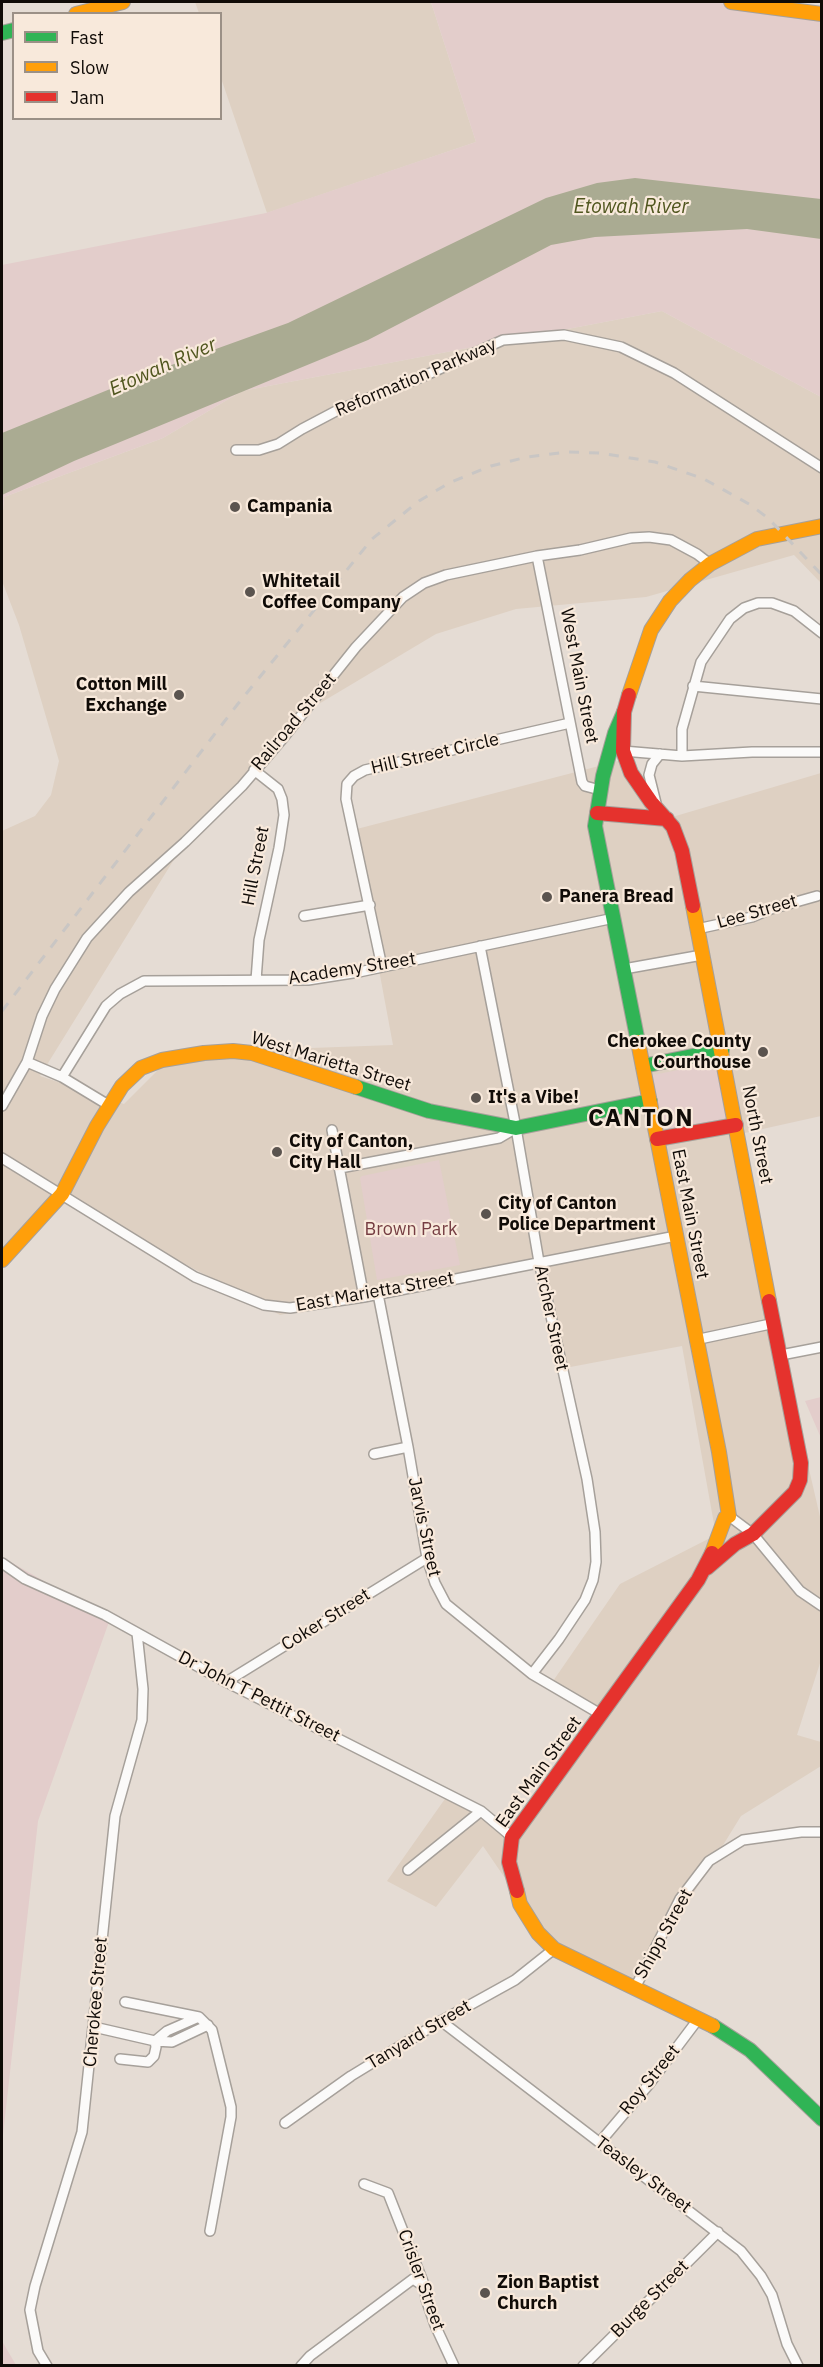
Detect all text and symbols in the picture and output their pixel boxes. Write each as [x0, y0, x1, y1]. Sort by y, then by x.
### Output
legend [12, 12, 222, 120]
text: Fast [70, 26, 104, 49]
text: Slow [70, 56, 109, 79]
text: Jam [70, 86, 105, 109]
water label: Etowah River [573, 195, 689, 219]
water label: Etowah River [106, 333, 220, 401]
street label: Reformation Parkway [332, 334, 500, 422]
place label: Campania [247, 496, 332, 518]
marker: Campania [228, 500, 242, 514]
place label: Whitetail Coffee Company [262, 571, 401, 614]
marker: Whitetail Coffee Company [243, 585, 257, 599]
street label: West Main Street [555, 606, 603, 746]
street label: Railroad Street [247, 669, 341, 775]
place label: Cotton Mill Exchange [76, 674, 167, 716]
marker: Cotton Mill Exchange [172, 688, 186, 702]
street label: Hill Street Circle [369, 729, 501, 779]
street label: Hill Street [238, 824, 274, 908]
place label: Panera Bread [559, 886, 674, 908]
marker: Panera Bread [540, 890, 554, 904]
street label: Lee Street [715, 890, 799, 934]
street label: Academy Street [287, 948, 417, 990]
street label: West Marietta Street [249, 1027, 413, 1097]
place label: Cherokee County Courthouse [607, 1031, 751, 1074]
marker: Cherokee County Courthouse [756, 1045, 770, 1059]
street label: North Street [737, 1084, 777, 1186]
place label: It's a Vibe! [488, 1087, 579, 1109]
marker: It's a Vibe! [469, 1091, 483, 1105]
district label: CANTON [588, 1105, 694, 1133]
place label: City of Canton, City Hall [289, 1131, 413, 1174]
marker: City of Canton, City Hall [270, 1145, 284, 1159]
street label: East Main Street [667, 1147, 713, 1281]
place label: City of Canton Police Department [498, 1193, 656, 1236]
marker: City of Canton Police Department [479, 1207, 493, 1221]
park label: Brown Park [365, 1219, 457, 1241]
street label: Archer Street [529, 1263, 573, 1373]
street label: East Marietta Street [294, 1267, 456, 1317]
street label: Jarvis Street [403, 1475, 445, 1579]
street label: Coker Street [278, 1584, 374, 1656]
street label: Dr John T Pettit Street [174, 1647, 344, 1747]
street label: East Main Street [492, 1712, 586, 1832]
street label: Shipp Street [630, 1885, 698, 1983]
street label: Cherokee Street [80, 1936, 112, 2068]
street label: Tanyard Street [363, 1995, 475, 2075]
street label: Roy Street [615, 2041, 685, 2119]
street label: Teasley Street [591, 2132, 695, 2218]
street label: Crisler Street [393, 2226, 449, 2334]
street label: Burge Street [607, 2256, 693, 2342]
place label: Zion Baptist Church [497, 2272, 599, 2314]
marker: Zion Baptist Church [478, 2286, 492, 2300]

